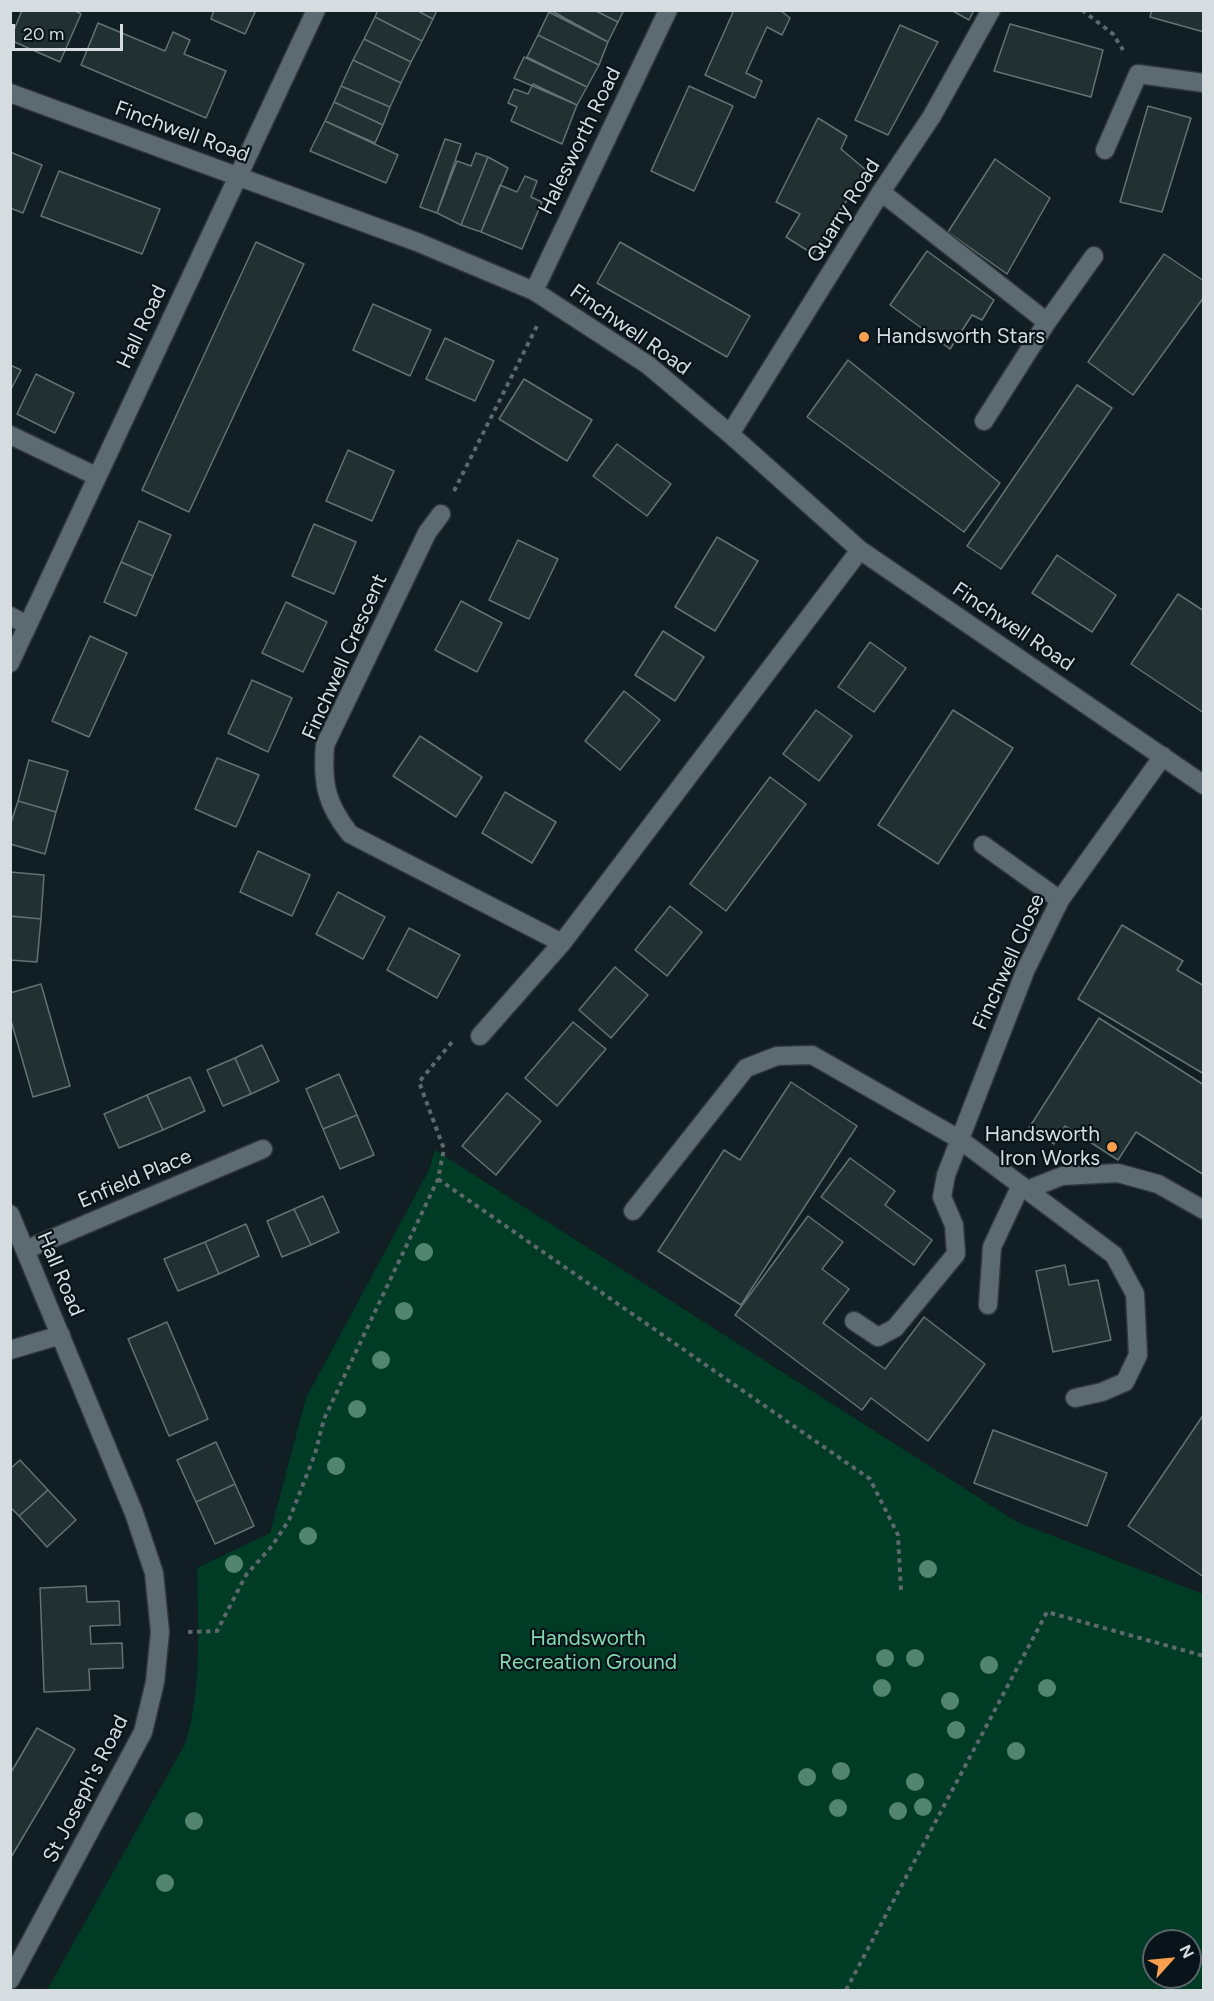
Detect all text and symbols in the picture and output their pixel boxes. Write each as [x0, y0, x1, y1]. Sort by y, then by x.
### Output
scale bar [15, 12, 126, 50]
text: 20 m [23, 23, 64, 45]
street label: Halesworth Road [533, 63, 627, 219]
street label: Finchwell Road [111, 96, 253, 168]
street label: Quarry Road [802, 154, 886, 268]
street label: Finchwell Road [565, 279, 695, 381]
street label: Hall Road [112, 281, 172, 373]
place label: Handsworth Stars [876, 324, 1045, 350]
marker: Handsworth Stars [857, 330, 871, 344]
street label: Finchwell Crescent [297, 570, 393, 744]
street label: Finchwell Road [947, 577, 1079, 677]
street label: Finchwell Close [968, 890, 1050, 1034]
place label: Handsworth Iron Works [985, 1122, 1100, 1172]
marker: Handsworth Iron Works [1105, 1140, 1119, 1154]
street label: Enfield Place [75, 1144, 195, 1214]
street label: Hall Road [31, 1228, 89, 1320]
park label: Handsworth Recreation Ground [499, 1626, 677, 1676]
street label: St Joseph's Road [38, 1711, 134, 1867]
north arrow [1142, 1929, 1202, 1989]
text: N [1175, 1942, 1198, 1961]

